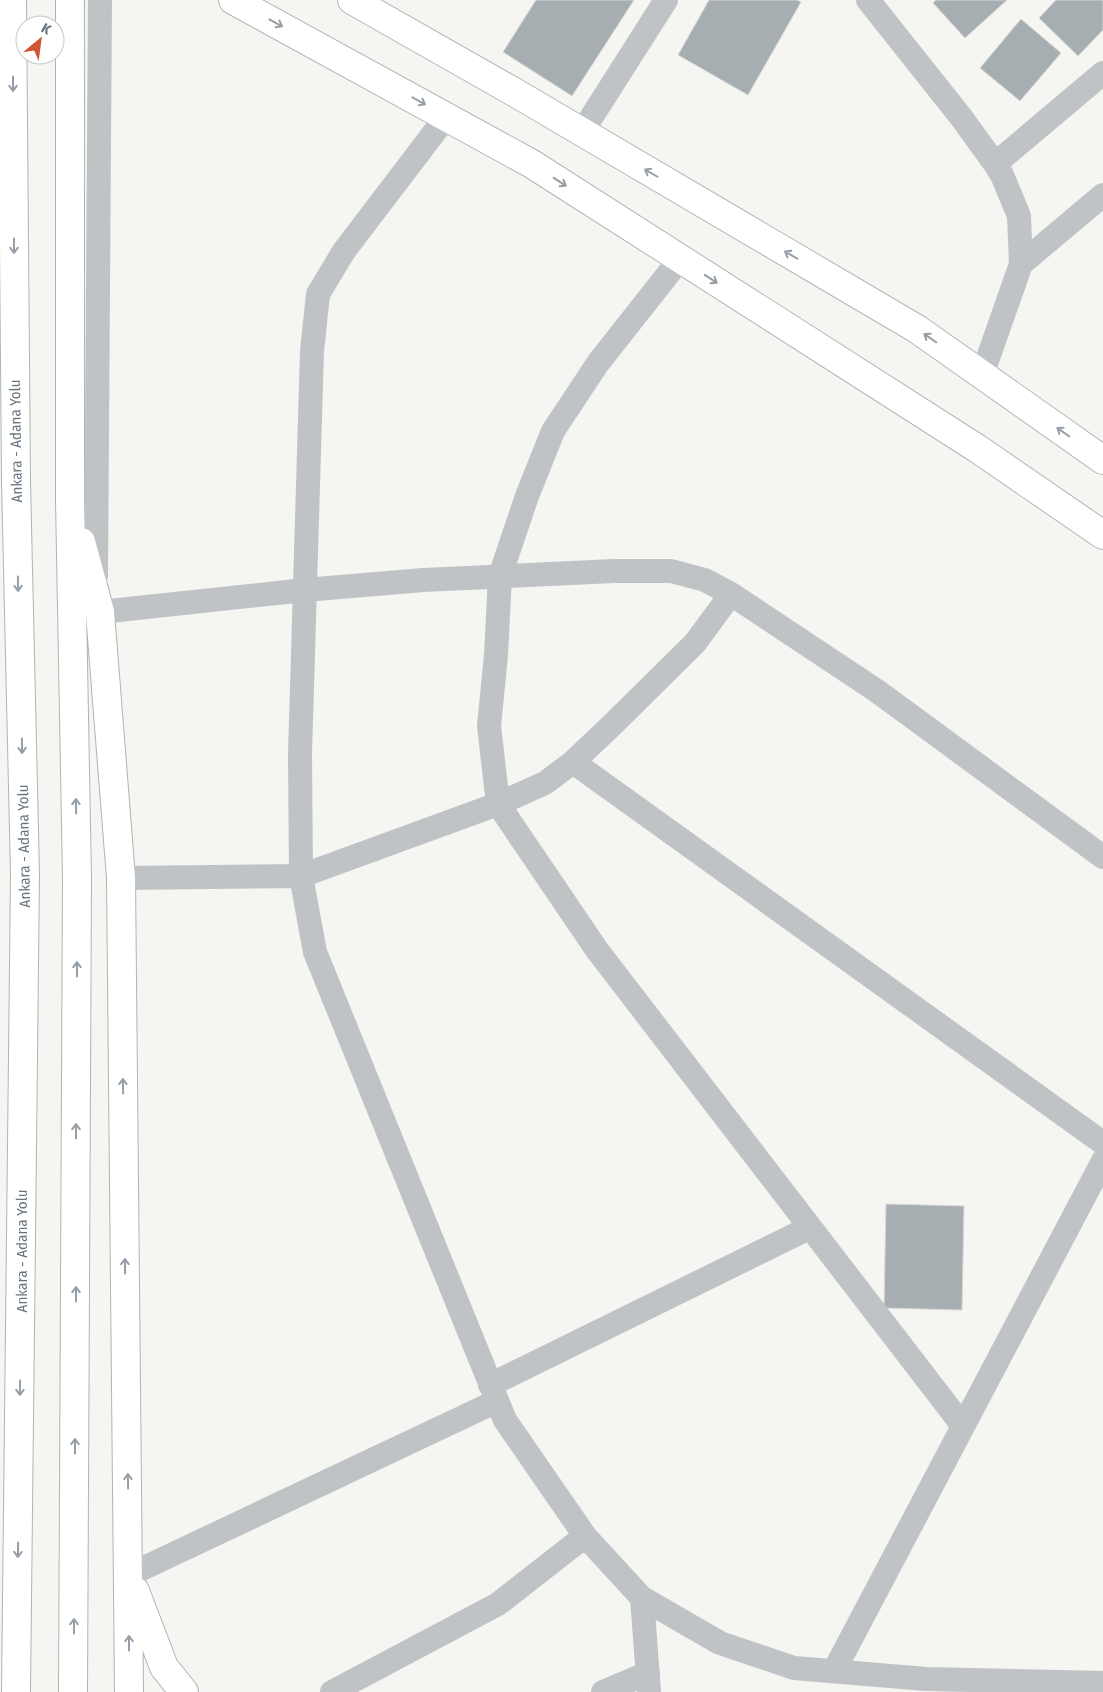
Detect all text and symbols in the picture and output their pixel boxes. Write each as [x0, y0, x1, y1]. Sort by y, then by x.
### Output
north arrow [15, 15, 65, 65]
one-way arrow [268, 19, 283, 29]
text: K [38, 20, 54, 39]
one-way arrow [8, 75, 18, 91]
one-way arrow [411, 97, 425, 107]
one-way arrow [644, 167, 658, 177]
one-way arrow [552, 177, 566, 187]
one-way arrow [9, 238, 19, 254]
one-way arrow [785, 249, 799, 259]
one-way arrow [704, 274, 718, 284]
one-way arrow [924, 333, 938, 343]
street label: Ankara - Adana Yolu [6, 379, 26, 503]
one-way arrow [1056, 427, 1070, 437]
one-way arrow [14, 575, 23, 591]
one-way arrow [17, 738, 27, 754]
street label: Ankara - Adana Yolu [14, 784, 34, 908]
one-way arrow [71, 798, 81, 814]
one-way arrow [72, 961, 82, 977]
one-way arrow [118, 1078, 128, 1094]
one-way arrow [71, 1123, 81, 1140]
street label: Ankara - Adana Yolu [13, 1190, 31, 1312]
one-way arrow [120, 1258, 130, 1274]
one-way arrow [71, 1286, 81, 1302]
one-way arrow [15, 1380, 25, 1396]
one-way arrow [70, 1438, 80, 1454]
one-way arrow [123, 1473, 133, 1490]
one-way arrow [13, 1542, 23, 1558]
one-way arrow [69, 1618, 79, 1634]
one-way arrow [124, 1636, 134, 1652]

